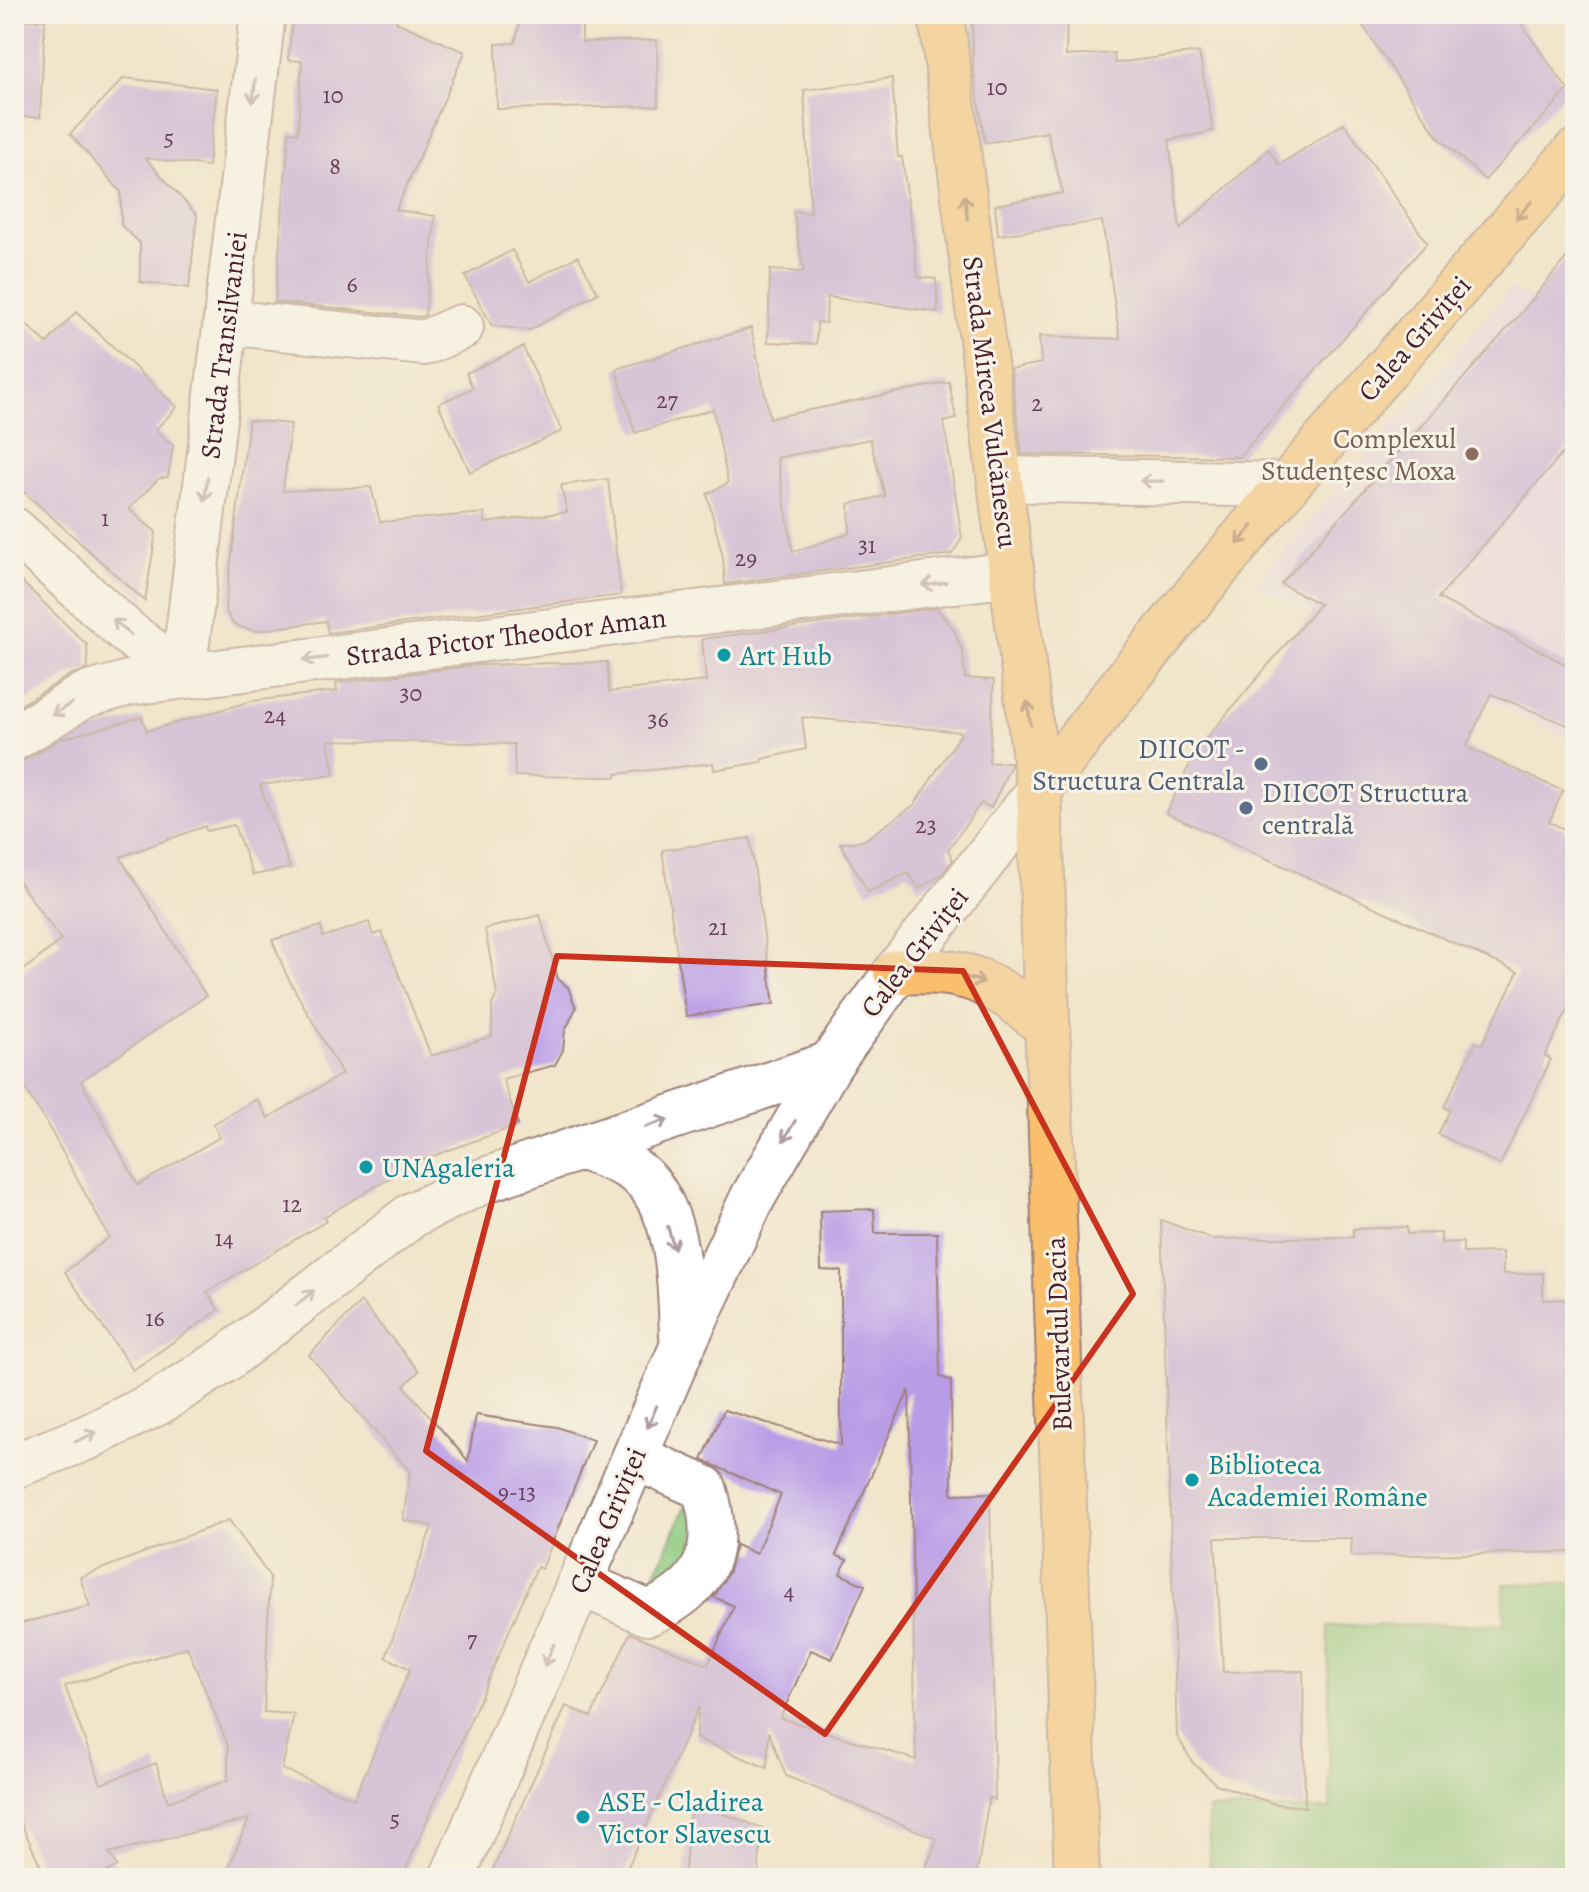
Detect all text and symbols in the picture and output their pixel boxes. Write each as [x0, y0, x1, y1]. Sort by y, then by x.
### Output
house number: 10 [987, 71, 1008, 103]
one-way arrow [246, 78, 261, 104]
house number: 10 [323, 79, 344, 111]
house number: 5 [164, 122, 174, 154]
house number: 8 [329, 150, 341, 182]
one-way arrow [958, 195, 973, 220]
one-way arrow [1515, 200, 1533, 220]
street label: Strada Transilvaniei [191, 229, 257, 461]
street label: Strada Mircea Vulcănescu [953, 254, 1027, 551]
house number: 6 [346, 268, 358, 300]
street label: Calea Griviței [1349, 268, 1480, 410]
house number: 27 [656, 384, 679, 416]
house number: 2 [1031, 387, 1043, 419]
place label: Complexul Studențesc Moxa [1261, 420, 1456, 490]
marker: Complexul Studențesc Moxa [1463, 445, 1481, 463]
one-way arrow [1139, 473, 1166, 488]
one-way arrow [198, 475, 213, 501]
house number: 1 [101, 502, 109, 534]
one-way arrow [1236, 524, 1254, 545]
house number: 31 [858, 529, 876, 561]
house number: 29 [735, 542, 757, 574]
one-way arrow [922, 576, 948, 591]
street label: Strada Pictor Theodor Aman [344, 598, 668, 676]
one-way arrow [112, 618, 133, 636]
place label: Art Hub [739, 637, 832, 675]
marker: Art Hub [715, 646, 733, 664]
one-way arrow [302, 652, 329, 667]
house number: 30 [400, 677, 422, 709]
house number: 24 [264, 699, 286, 731]
one-way arrow [1021, 700, 1036, 727]
one-way arrow [51, 701, 74, 717]
house number: 36 [647, 703, 669, 735]
place label: DIICOT - Structura Centrala [1032, 730, 1245, 800]
marker: DIICOT - Structura Centrala [1252, 755, 1270, 773]
place label: DIICOT Structura centrală [1262, 774, 1469, 844]
marker: DIICOT Structura centrală [1237, 799, 1255, 817]
house number: 23 [915, 809, 937, 841]
street label: Calea Griviței [852, 880, 978, 1026]
house number: 21 [708, 911, 728, 943]
one-way arrow [960, 972, 985, 987]
one-way arrow [644, 1114, 669, 1129]
one-way arrow [781, 1119, 797, 1142]
place label: UNAgaleria [382, 1149, 515, 1187]
marker: UNAgaleria [357, 1158, 375, 1176]
house number: 12 [282, 1188, 302, 1220]
house number: 14 [214, 1222, 234, 1254]
one-way arrow [665, 1224, 680, 1250]
street label: Bulevardul Dacia [1037, 1236, 1081, 1432]
one-way arrow [294, 1289, 314, 1307]
house number: 16 [145, 1302, 165, 1334]
one-way arrow [644, 1404, 659, 1429]
one-way arrow [74, 1429, 98, 1444]
street label: Calea Griviței [560, 1441, 656, 1599]
place label: Biblioteca Academiei Române [1207, 1446, 1428, 1516]
marker: Biblioteca Academiei Române [1183, 1471, 1201, 1489]
house number: 9-13 [498, 1476, 536, 1508]
house number: 4 [784, 1575, 795, 1607]
house number: 7 [467, 1623, 478, 1655]
one-way arrow [540, 1642, 555, 1667]
place label: ASE - Cladirea Victor Slavescu [598, 1783, 772, 1853]
house number: 5 [390, 1803, 400, 1835]
marker: ASE - Cladirea Victor Slavescu [574, 1808, 592, 1826]

